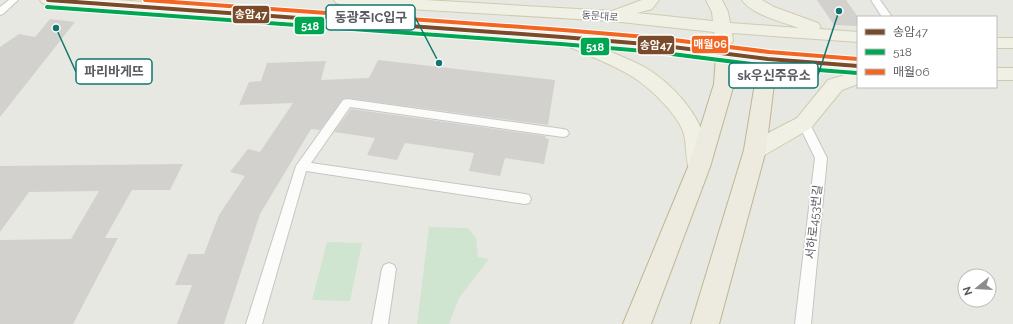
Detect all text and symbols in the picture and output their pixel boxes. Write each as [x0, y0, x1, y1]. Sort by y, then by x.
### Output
line badge: 송암47 [232, 5, 270, 24]
callout: 동광주IC입구 [326, 5, 415, 30]
text: 송암47 [235, 8, 268, 21]
street label: 동문대로 [581, 9, 619, 23]
text: 동광주IC입구 [335, 10, 407, 25]
line badge: 518 [294, 16, 325, 35]
legend [857, 16, 997, 88]
text: 518 [301, 20, 319, 33]
text: 송암47 [893, 25, 929, 39]
line badge: 송암47 [637, 35, 675, 55]
line badge: 매월06 [691, 35, 729, 54]
line badge: 518 [580, 37, 610, 56]
text: 매월06 [693, 38, 727, 51]
text: 송암47 [640, 39, 673, 52]
text: 518 [586, 41, 604, 54]
text: 518 [893, 45, 912, 59]
callout: 파리바게뜨 [76, 59, 152, 84]
callout: sk우신주유소 [729, 63, 818, 88]
text: 파리바게뜨 [84, 64, 144, 79]
text: 매월06 [893, 65, 930, 79]
text: sk우신주유소 [737, 68, 811, 83]
street label: 서하로453번길 [803, 184, 825, 260]
north arrow [957, 268, 997, 308]
text: N [960, 285, 975, 297]

